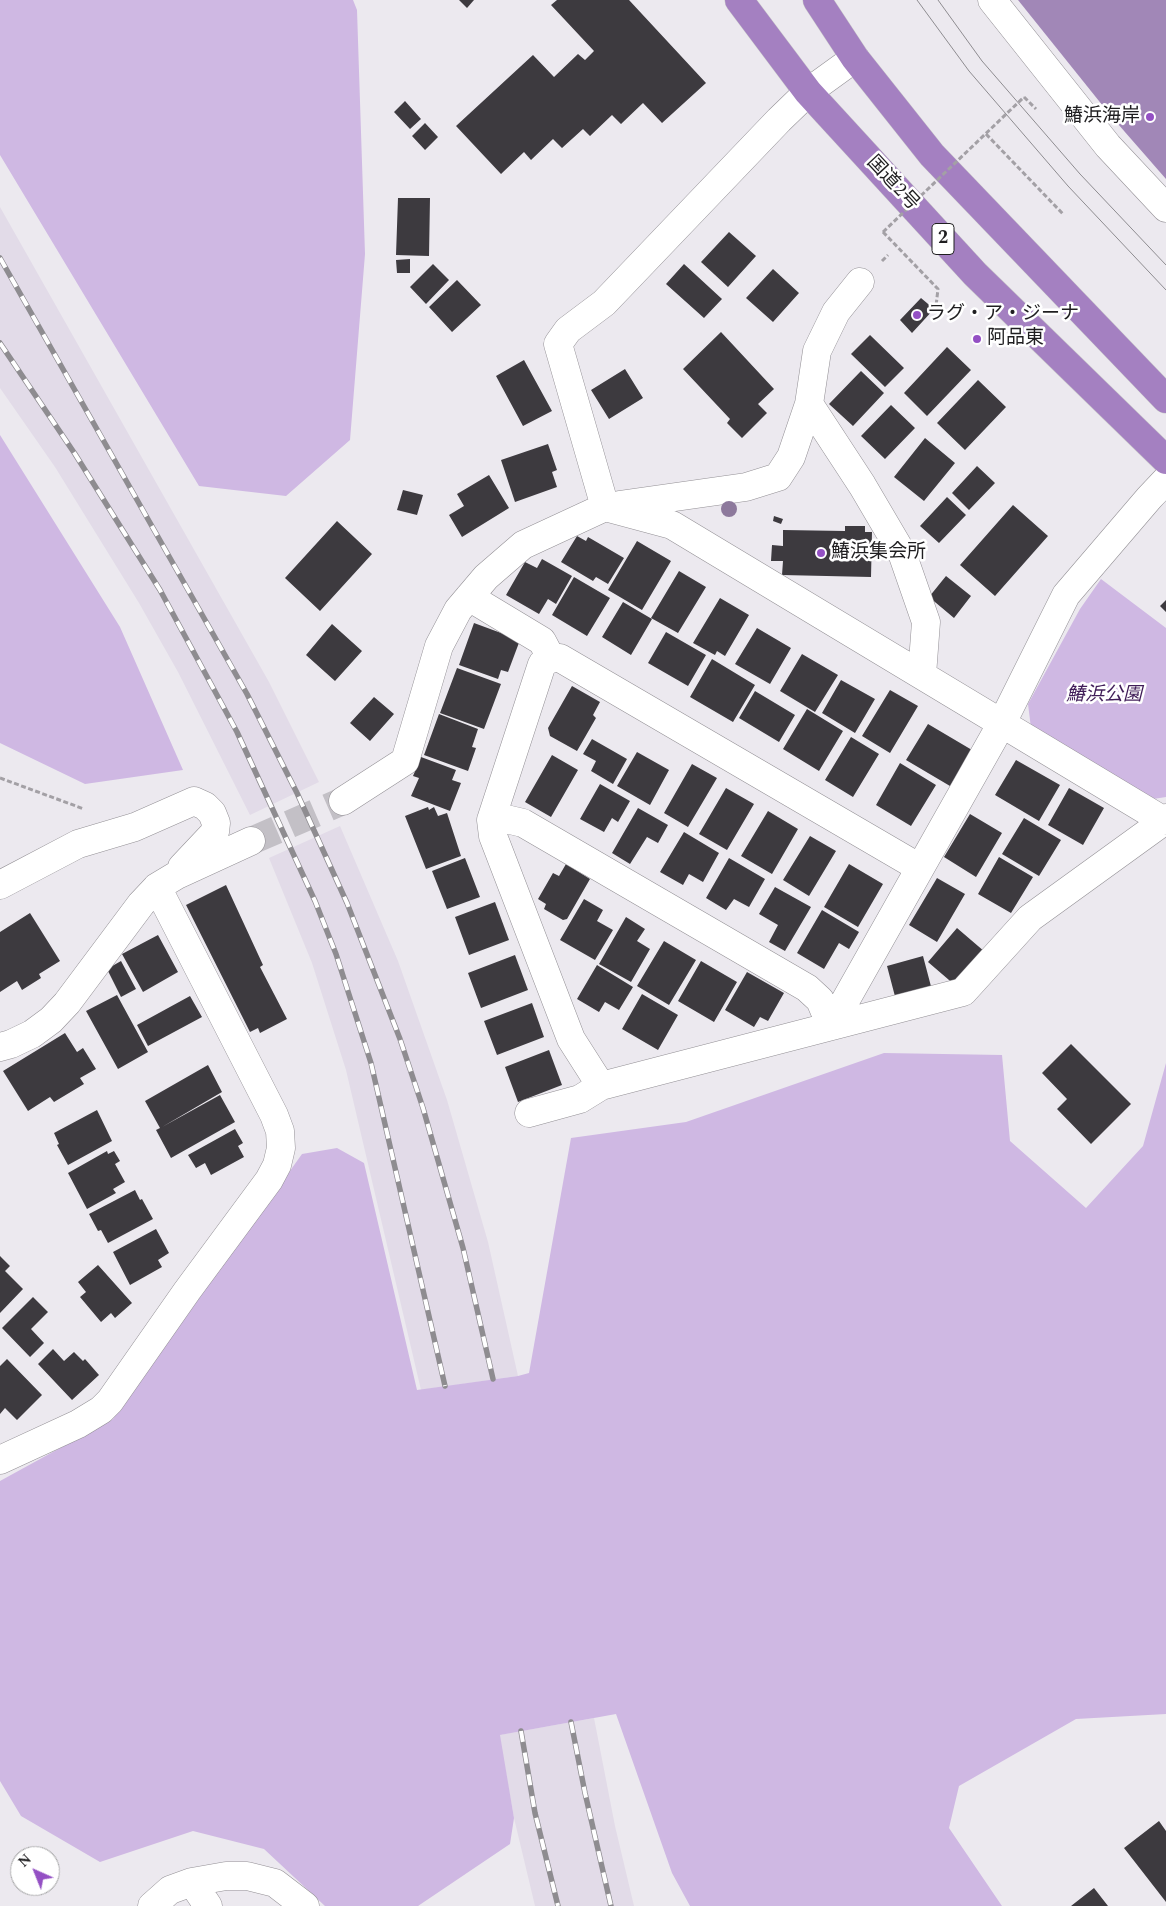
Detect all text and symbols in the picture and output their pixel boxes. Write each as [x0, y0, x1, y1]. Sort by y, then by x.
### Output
place label: 鰆浜海岸 [1064, 106, 1140, 128]
marker: 鰆浜海岸 [1144, 111, 1156, 123]
street label: 国道2号 [861, 152, 923, 216]
road number: 2 [932, 223, 954, 254]
place label: ラグ・ア・ジーナ [927, 304, 1079, 326]
marker: ラグ・ア・ジーナ [911, 309, 923, 321]
place label: 阿品東 [987, 328, 1044, 350]
marker: 阿品東 [971, 333, 983, 345]
place label: 鰆浜集会所 [831, 542, 926, 564]
marker: 鰆浜集会所 [815, 547, 827, 559]
park label: 鰆浜公園 [1066, 685, 1142, 707]
north arrow [10, 1846, 60, 1896]
text: N [14, 1849, 36, 1872]

